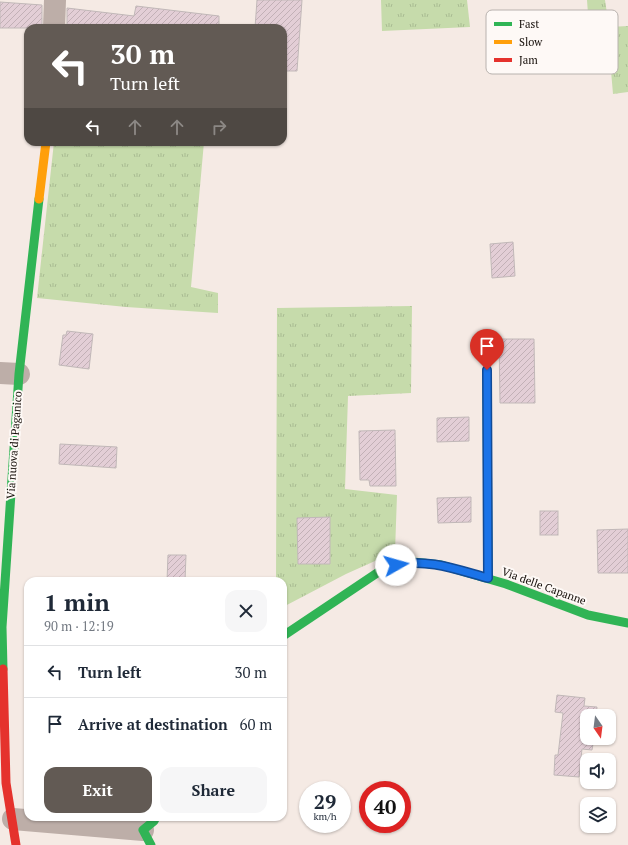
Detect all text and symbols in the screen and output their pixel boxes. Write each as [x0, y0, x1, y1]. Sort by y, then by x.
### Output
legend [486, 10, 618, 74]
text: Fast [519, 17, 539, 31]
text: 30 m [110, 35, 175, 72]
text: Slow [519, 35, 543, 49]
icon: left [44, 40, 96, 92]
text: Jam [519, 53, 538, 67]
text: Turn left [110, 71, 180, 95]
icon: left [82, 116, 104, 138]
icon: ahead [124, 116, 146, 138]
icon: ahead [166, 116, 188, 138]
icon: right [208, 116, 230, 138]
pin [470, 329, 504, 370]
icon: arrive [476, 335, 498, 357]
street label: Via nuova di Paganico [3, 391, 25, 499]
position arrow [375, 544, 417, 586]
street label: Via delle Capanne [500, 564, 588, 608]
text: 1 min [44, 586, 110, 618]
button: close [225, 590, 267, 632]
text: 90 m · 12:19 [44, 617, 114, 635]
icon: left [44, 661, 66, 683]
text: Turn left [78, 662, 142, 682]
text: 30 m [234, 662, 267, 682]
north arrow [580, 709, 616, 745]
map controls [580, 709, 616, 833]
icon: arrive [44, 713, 66, 735]
text: Arrive at destination [78, 714, 228, 734]
text: 60 m [240, 714, 272, 734]
button: sound [580, 753, 616, 789]
button: Exit [44, 767, 152, 813]
button: Share [160, 767, 267, 813]
speed limit sign: 40 [359, 781, 411, 833]
text: 29 [314, 788, 336, 815]
button: layers [580, 797, 616, 833]
text: km/h [313, 810, 337, 823]

